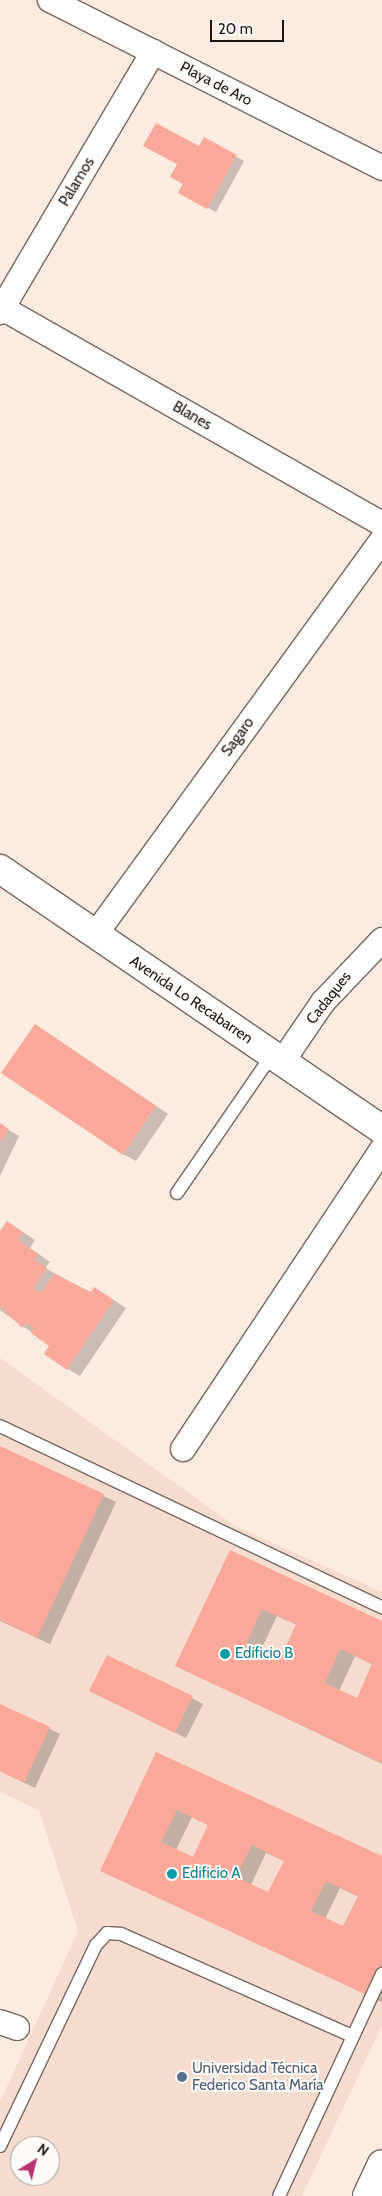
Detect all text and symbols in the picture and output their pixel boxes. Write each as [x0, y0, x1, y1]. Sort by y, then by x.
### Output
scale bar [212, 10, 286, 42]
text: 20 m [218, 20, 253, 38]
street label: Playa de Aro [177, 58, 255, 110]
street label: Palamos [55, 154, 99, 210]
street label: Blanes [169, 398, 215, 434]
street label: Sagaro [218, 714, 258, 760]
street label: Avenida Lo Recabarren [126, 952, 256, 1048]
street label: Cadaques [303, 968, 355, 1028]
place label: Edificio B [235, 1645, 293, 1663]
marker: Edificio B [219, 1648, 231, 1660]
place label: Edificio A [182, 1865, 241, 1883]
marker: Edificio A [166, 1868, 178, 1880]
place label: Universidad Técnica Federico Santa María [192, 2059, 323, 2094]
marker: Universidad Técnica Federico Santa María [176, 2071, 188, 2083]
north arrow [10, 2136, 60, 2186]
text: N [34, 2139, 53, 2160]

